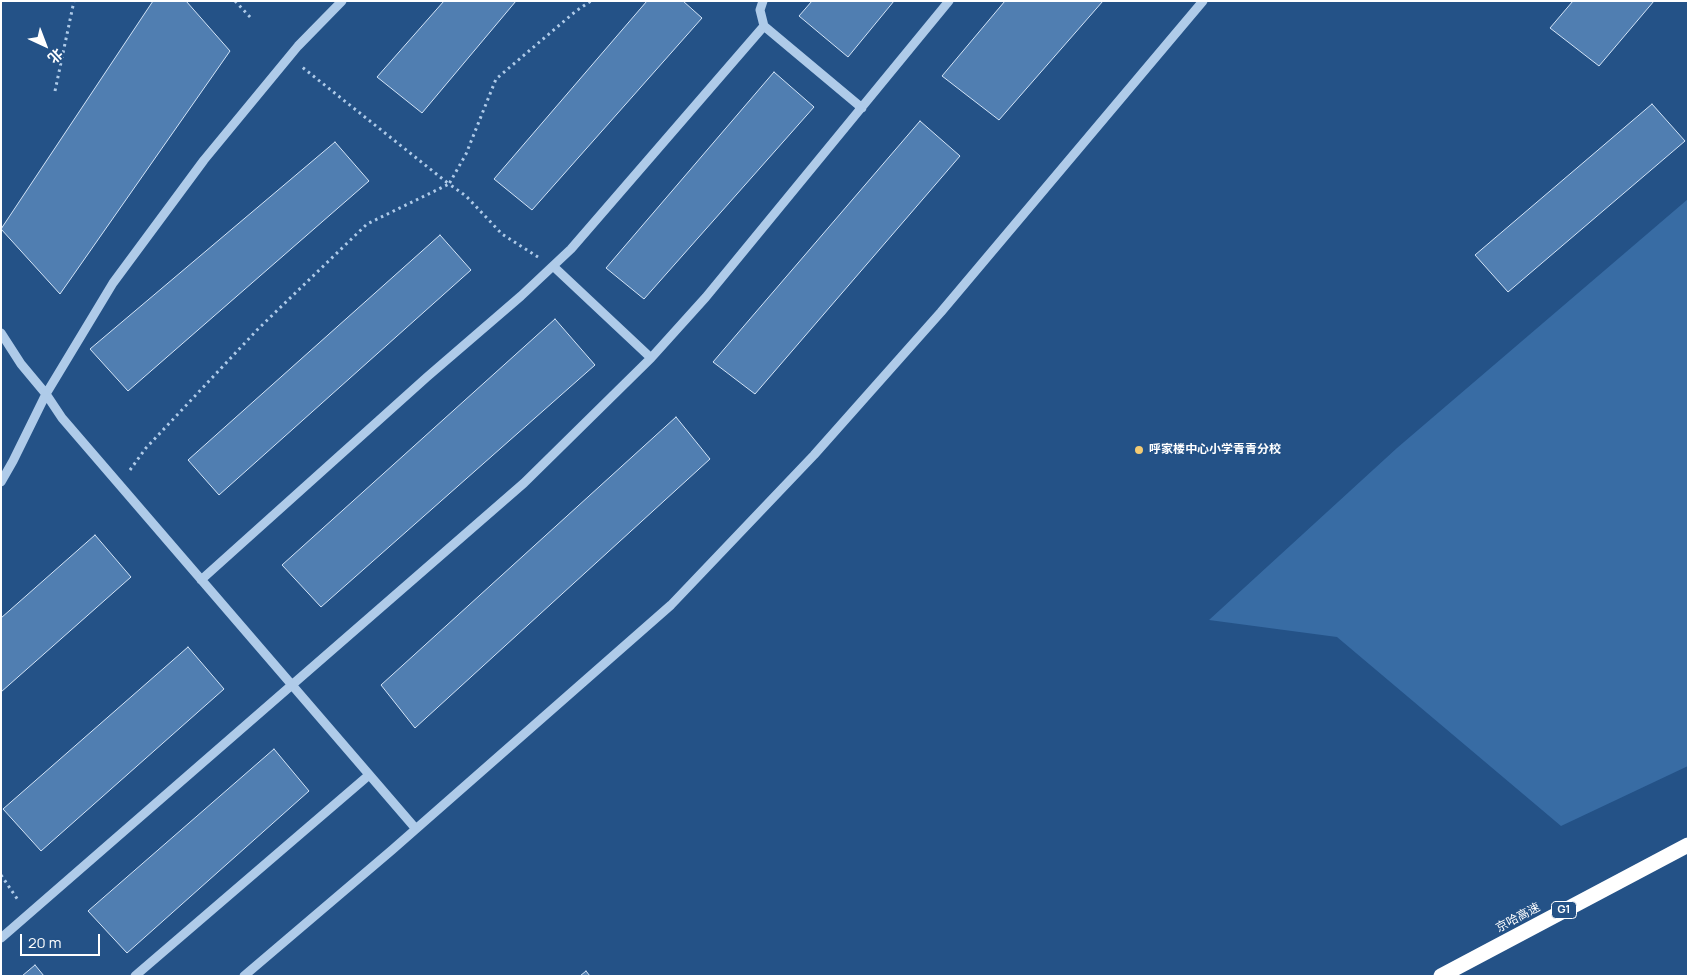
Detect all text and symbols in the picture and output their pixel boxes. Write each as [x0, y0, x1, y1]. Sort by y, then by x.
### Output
north arrow [20, 20, 70, 70]
text: 北 [44, 45, 67, 68]
place label: 呼家楼中心小学青青分校 [1149, 443, 1281, 457]
marker: 呼家楼中心小学青青分校 [1133, 444, 1145, 456]
street label: 京哈高速 [1493, 900, 1543, 936]
road number: G1 [1552, 902, 1576, 918]
scale bar [22, 924, 102, 956]
text: 20 m [28, 932, 61, 953]

